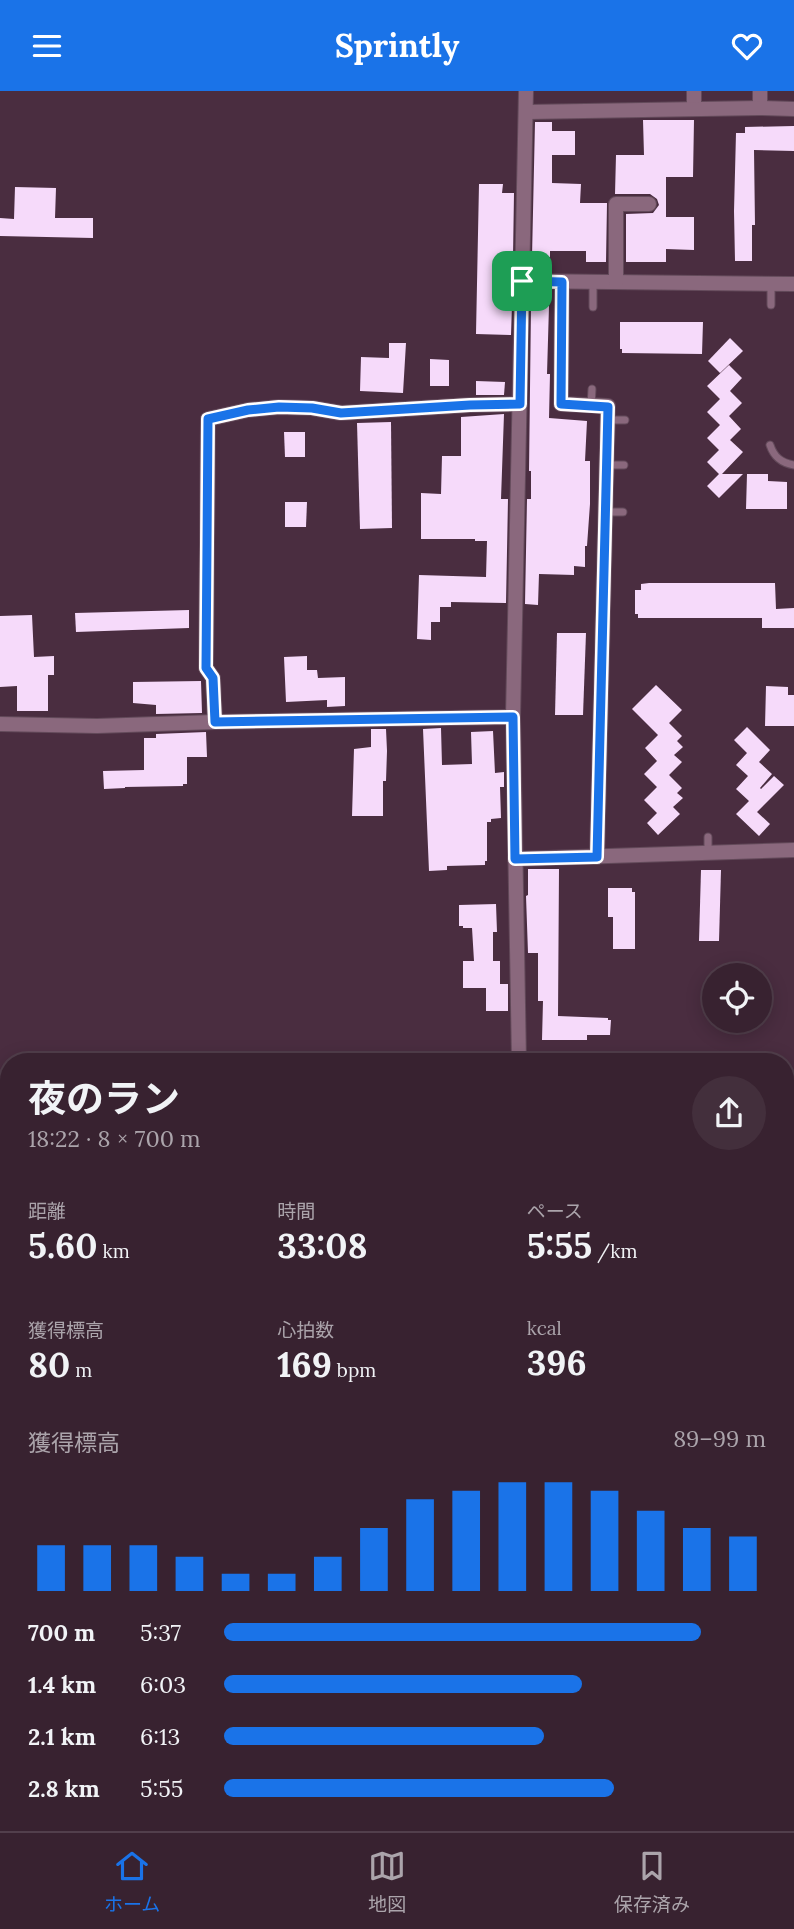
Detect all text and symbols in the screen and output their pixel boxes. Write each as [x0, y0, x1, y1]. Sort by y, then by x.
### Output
text: Sprintly [335, 25, 459, 66]
icon: menu [28, 27, 66, 65]
icon: heart [728, 27, 766, 65]
pin [492, 251, 552, 311]
icon: arrive [503, 262, 541, 300]
map controls [702, 963, 772, 1033]
button: locate [702, 963, 772, 1033]
text: 夜のラン [28, 1074, 180, 1122]
button: share [692, 1076, 766, 1150]
text: 18:22 · 8 × 700 m [28, 1124, 201, 1153]
text: 距離 [28, 1199, 66, 1223]
text: 時間 [277, 1199, 315, 1223]
text: ペース [527, 1199, 583, 1223]
text: 5.60 [28, 1223, 97, 1268]
text: 33:08 [277, 1223, 368, 1268]
text: 5:55 [527, 1223, 592, 1268]
text: km [97, 1239, 130, 1263]
text: /km [592, 1239, 637, 1263]
text: kcal [527, 1316, 562, 1340]
text: 獲得標高 [28, 1318, 104, 1342]
text: 心拍数 [277, 1318, 334, 1342]
text: 396 [527, 1340, 587, 1385]
text: 80 [28, 1342, 70, 1387]
text: 169 [277, 1342, 332, 1387]
text: m [70, 1358, 92, 1382]
text: bpm [332, 1358, 376, 1382]
text: 89–99 m [673, 1424, 766, 1453]
text: 獲得標高 [28, 1428, 120, 1457]
text: 700 m [28, 1618, 95, 1647]
text: 5:37 [140, 1618, 181, 1647]
text: 1.4 km [28, 1670, 96, 1699]
text: 6:03 [140, 1670, 186, 1699]
text: 2.1 km [28, 1722, 96, 1751]
text: 6:13 [140, 1722, 180, 1751]
text: 2.8 km [28, 1774, 100, 1803]
text: 5:55 [140, 1774, 183, 1803]
tab: ホーム [104, 1847, 160, 1916]
tab: 地図 [368, 1847, 406, 1916]
tab: 保存済み [614, 1847, 690, 1916]

